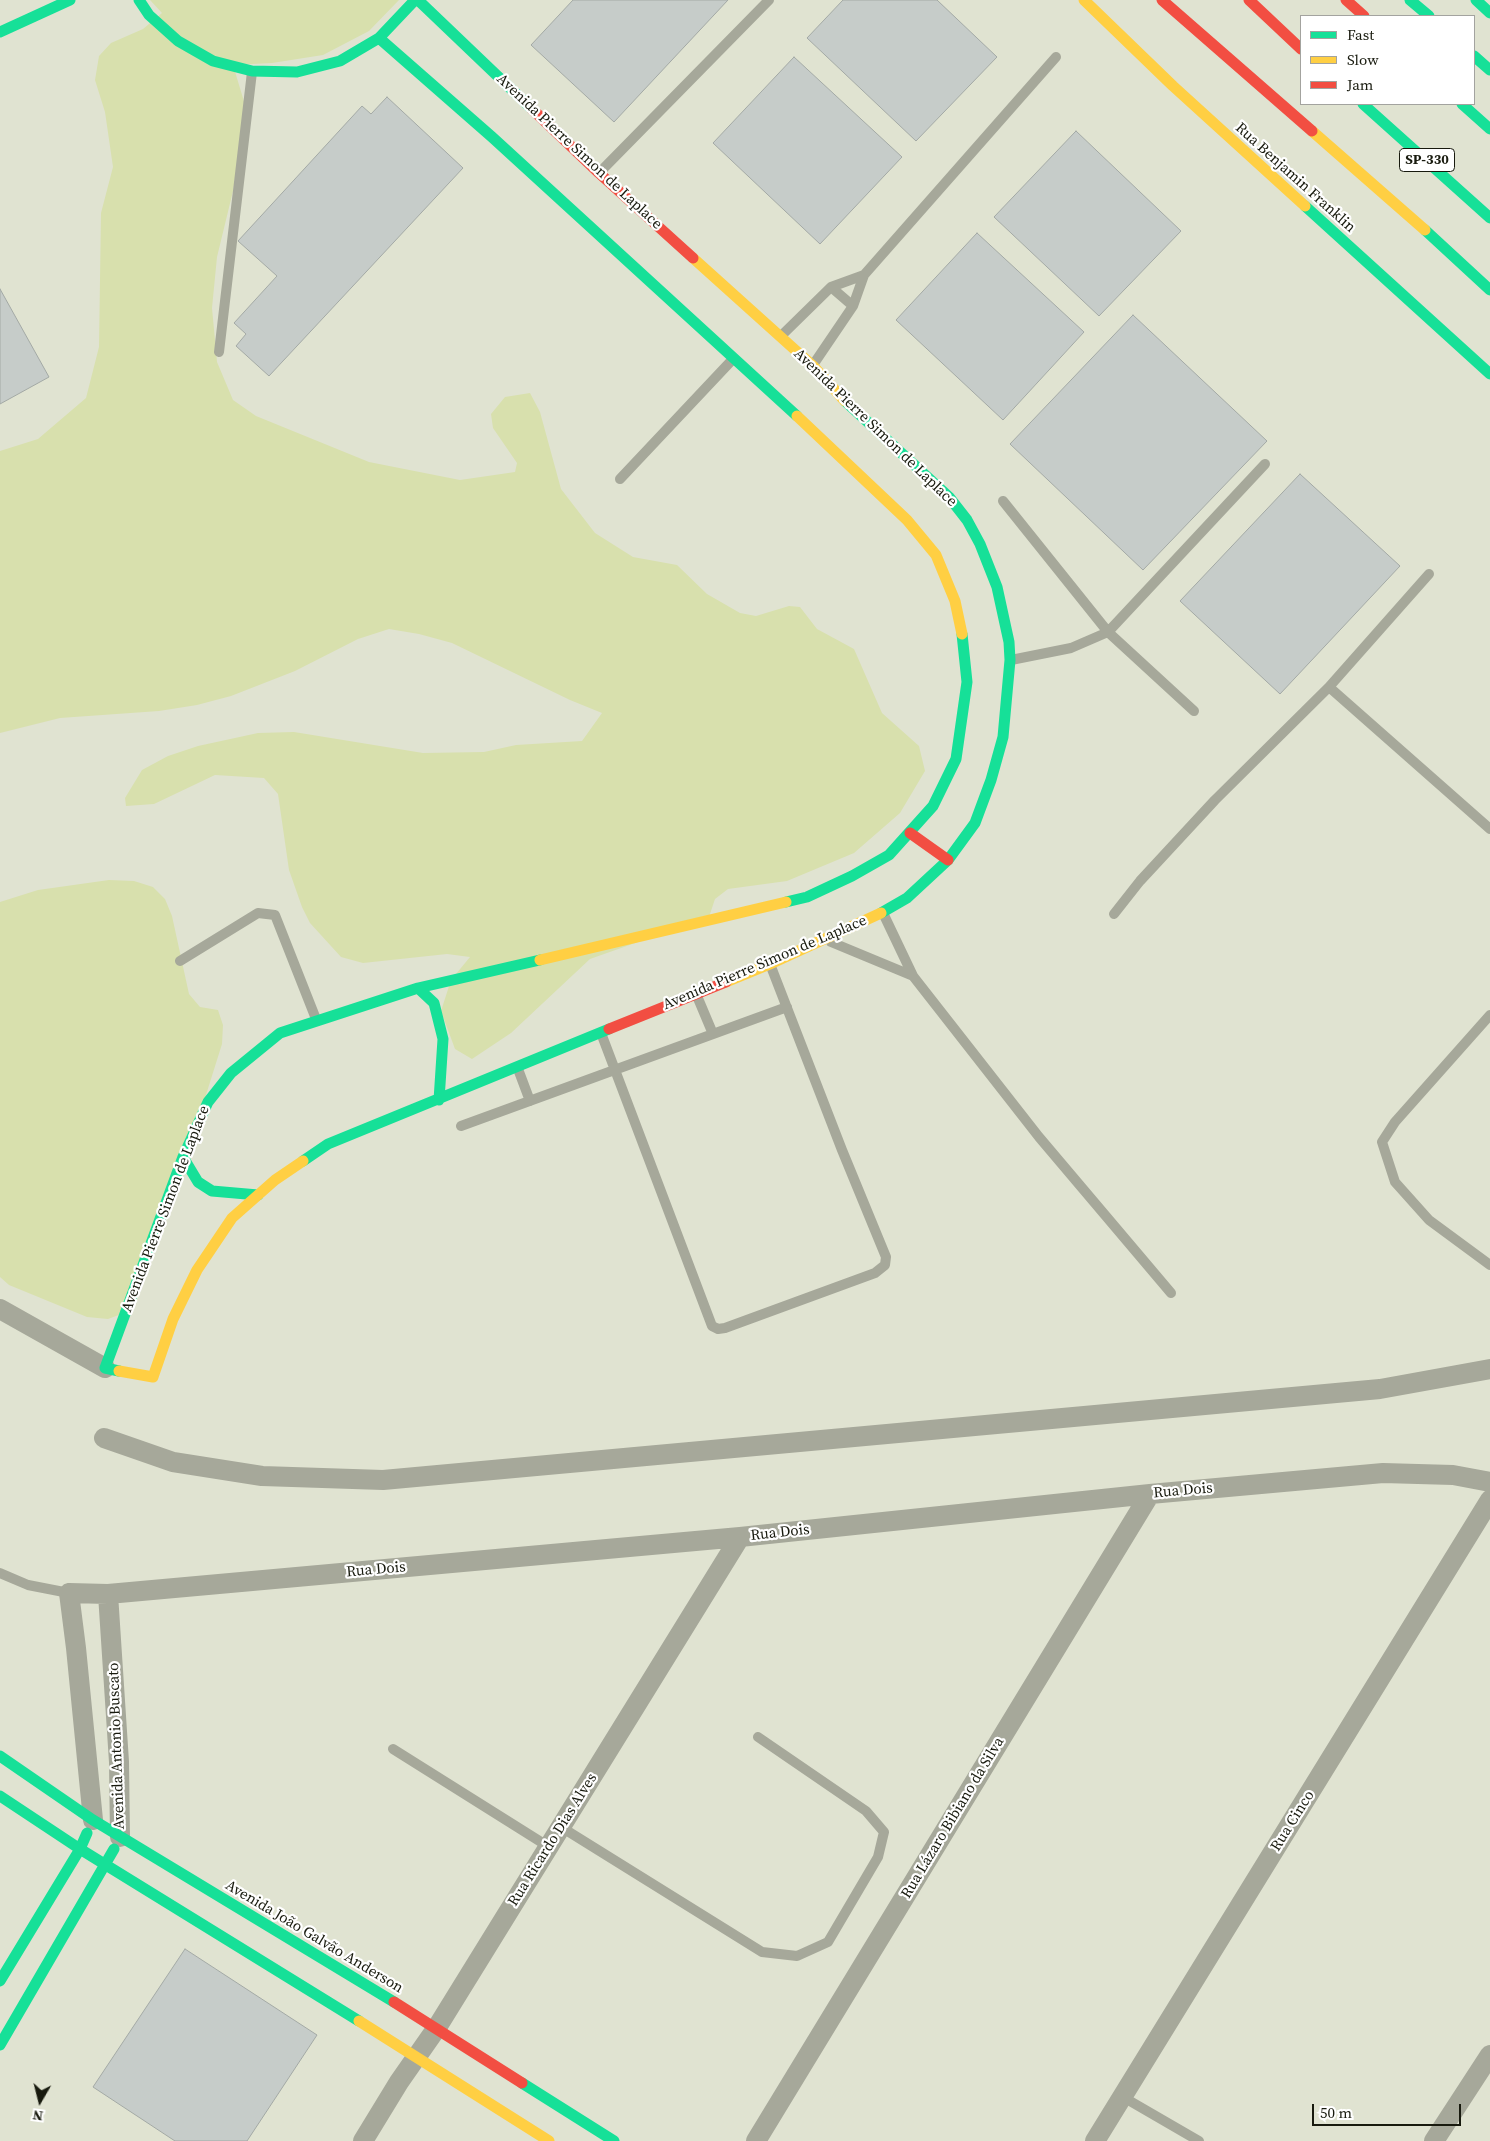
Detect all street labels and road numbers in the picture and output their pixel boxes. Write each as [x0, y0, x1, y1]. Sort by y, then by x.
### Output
street label: Avenida Pierre Simon de Laplace [493, 70, 665, 234]
street label: Rua Benjamin Franklin [1231, 119, 1359, 237]
road number: SP-330 [1400, 148, 1454, 172]
street label: Avenida Pierre Simon de Laplace [790, 345, 960, 511]
street label: Avenida Pierre Simon de Laplace [660, 912, 870, 1014]
street label: Avenida Pierre Simon de Laplace [118, 1103, 214, 1315]
street label: Rua Dois [1153, 1479, 1213, 1503]
street label: Rua Dois [750, 1521, 810, 1545]
street label: Rua Dois [346, 1558, 406, 1582]
street label: Avenida Antonio Buscato [105, 1662, 129, 1830]
street label: Rua Lázaro Bibiano da Silva [898, 1734, 1008, 1902]
street label: Rua Ricardo Dias Alves [505, 1770, 601, 1910]
street label: Rua Cinco [1267, 1787, 1319, 1855]
street label: Avenida João Galvão Anderson [222, 1877, 406, 1997]

